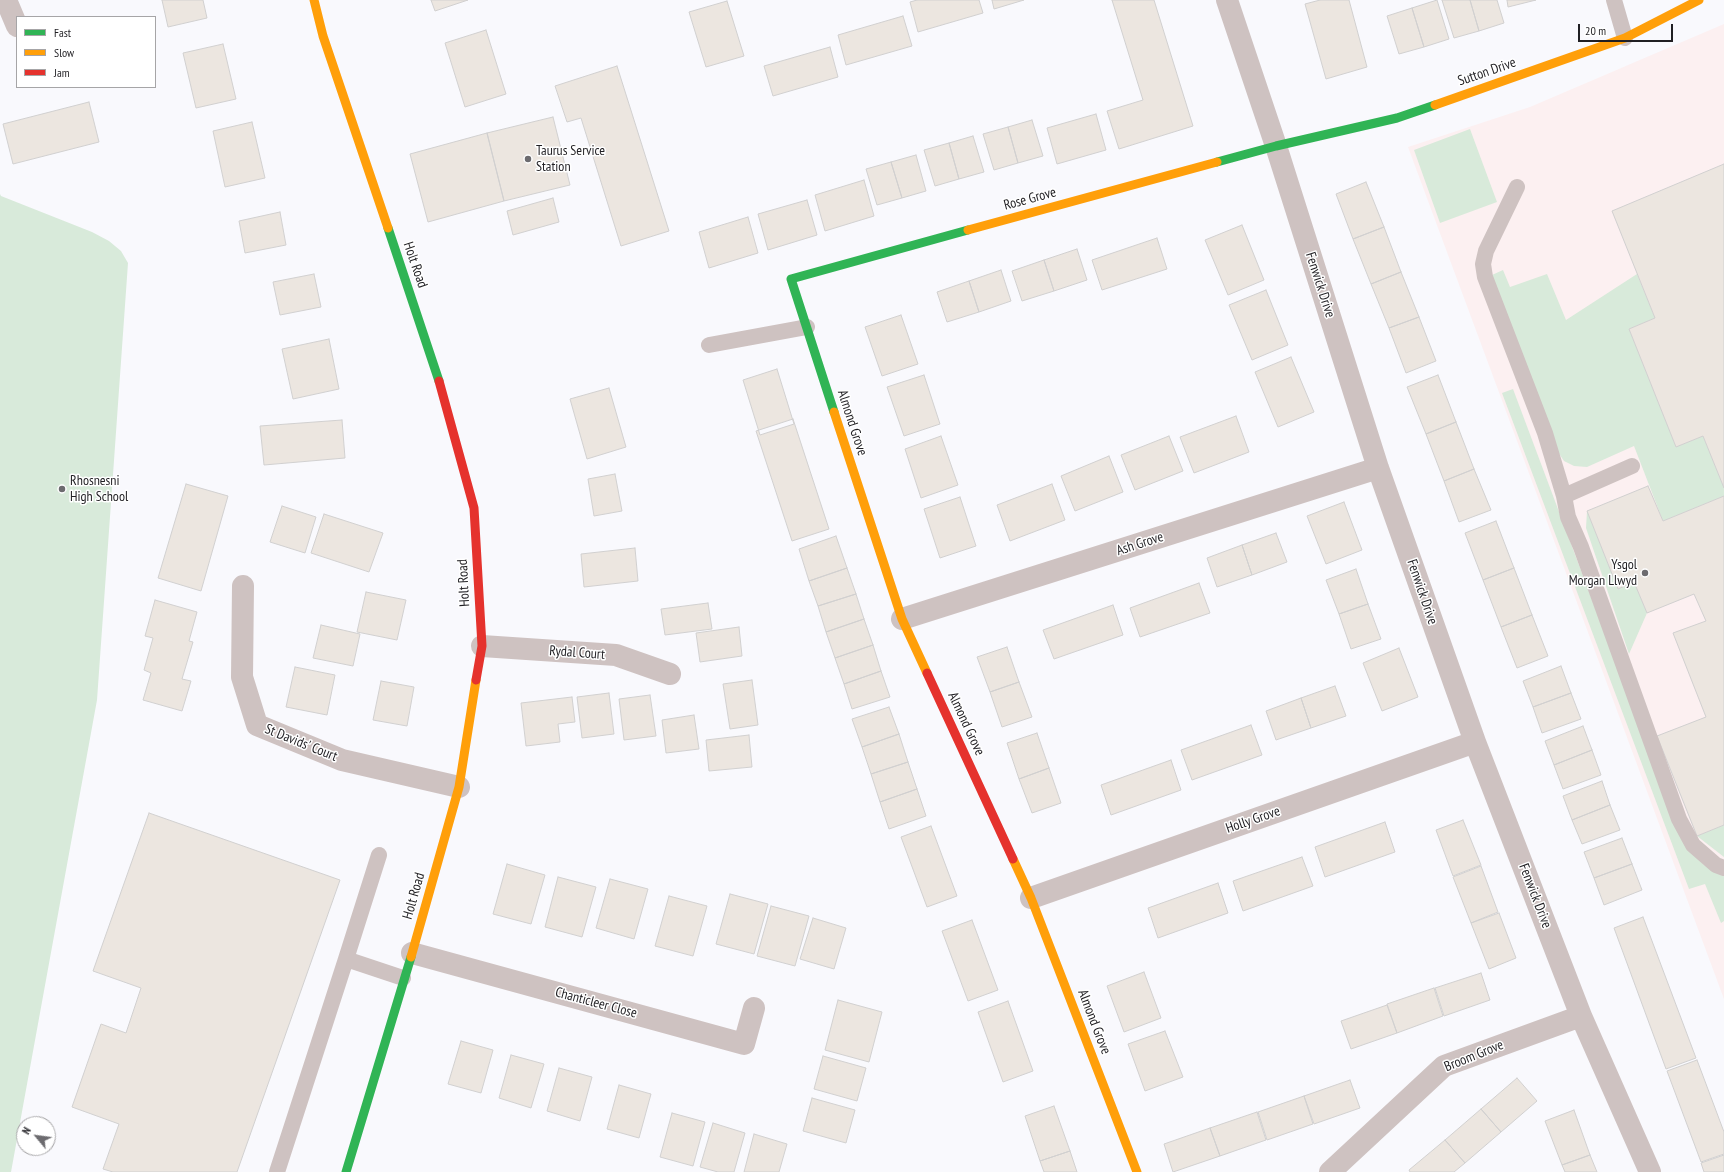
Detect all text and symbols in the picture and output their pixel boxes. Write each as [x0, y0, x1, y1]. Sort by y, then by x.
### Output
legend [16, 16, 156, 88]
scale bar [1580, 16, 1675, 42]
text: 20 m [1585, 23, 1606, 38]
text: Fast [54, 25, 71, 40]
text: Slow [54, 45, 74, 60]
street label: Sutton Drive [1456, 54, 1518, 90]
text: Jam [54, 65, 70, 80]
place label: Taurus Service Station [536, 143, 605, 176]
marker: Taurus Service Station [523, 154, 533, 164]
street label: Rose Grove [1002, 184, 1058, 214]
street label: Holt Road [399, 240, 431, 290]
street label: Fenwick Drive [1302, 250, 1338, 320]
street label: Almond Grove [833, 388, 871, 458]
place label: Rhosnesni High School [70, 473, 128, 506]
marker: Rhosnesni High School [57, 484, 67, 494]
street label: Ash Grove [1114, 529, 1166, 559]
street label: Fenwick Drive [1403, 557, 1441, 627]
place label: Ysgol Morgan Llwyd [1569, 557, 1637, 590]
street label: Holt Road [454, 559, 474, 607]
marker: Ysgol Morgan Llwyd [1640, 568, 1650, 578]
street label: Rydal Court [549, 643, 605, 663]
street label: Almond Grove [944, 690, 988, 758]
street label: St Davids' Court [262, 721, 340, 765]
street label: Holly Grove [1224, 803, 1282, 837]
street label: Fenwick Drive [1515, 861, 1555, 931]
street label: Holt Road [399, 871, 429, 921]
street label: Chanticleer Close [553, 984, 639, 1022]
street label: Almond Grove [1074, 987, 1114, 1057]
street label: Broom Grove [1442, 1037, 1506, 1075]
north arrow [16, 1116, 56, 1156]
text: N [19, 1125, 34, 1137]

